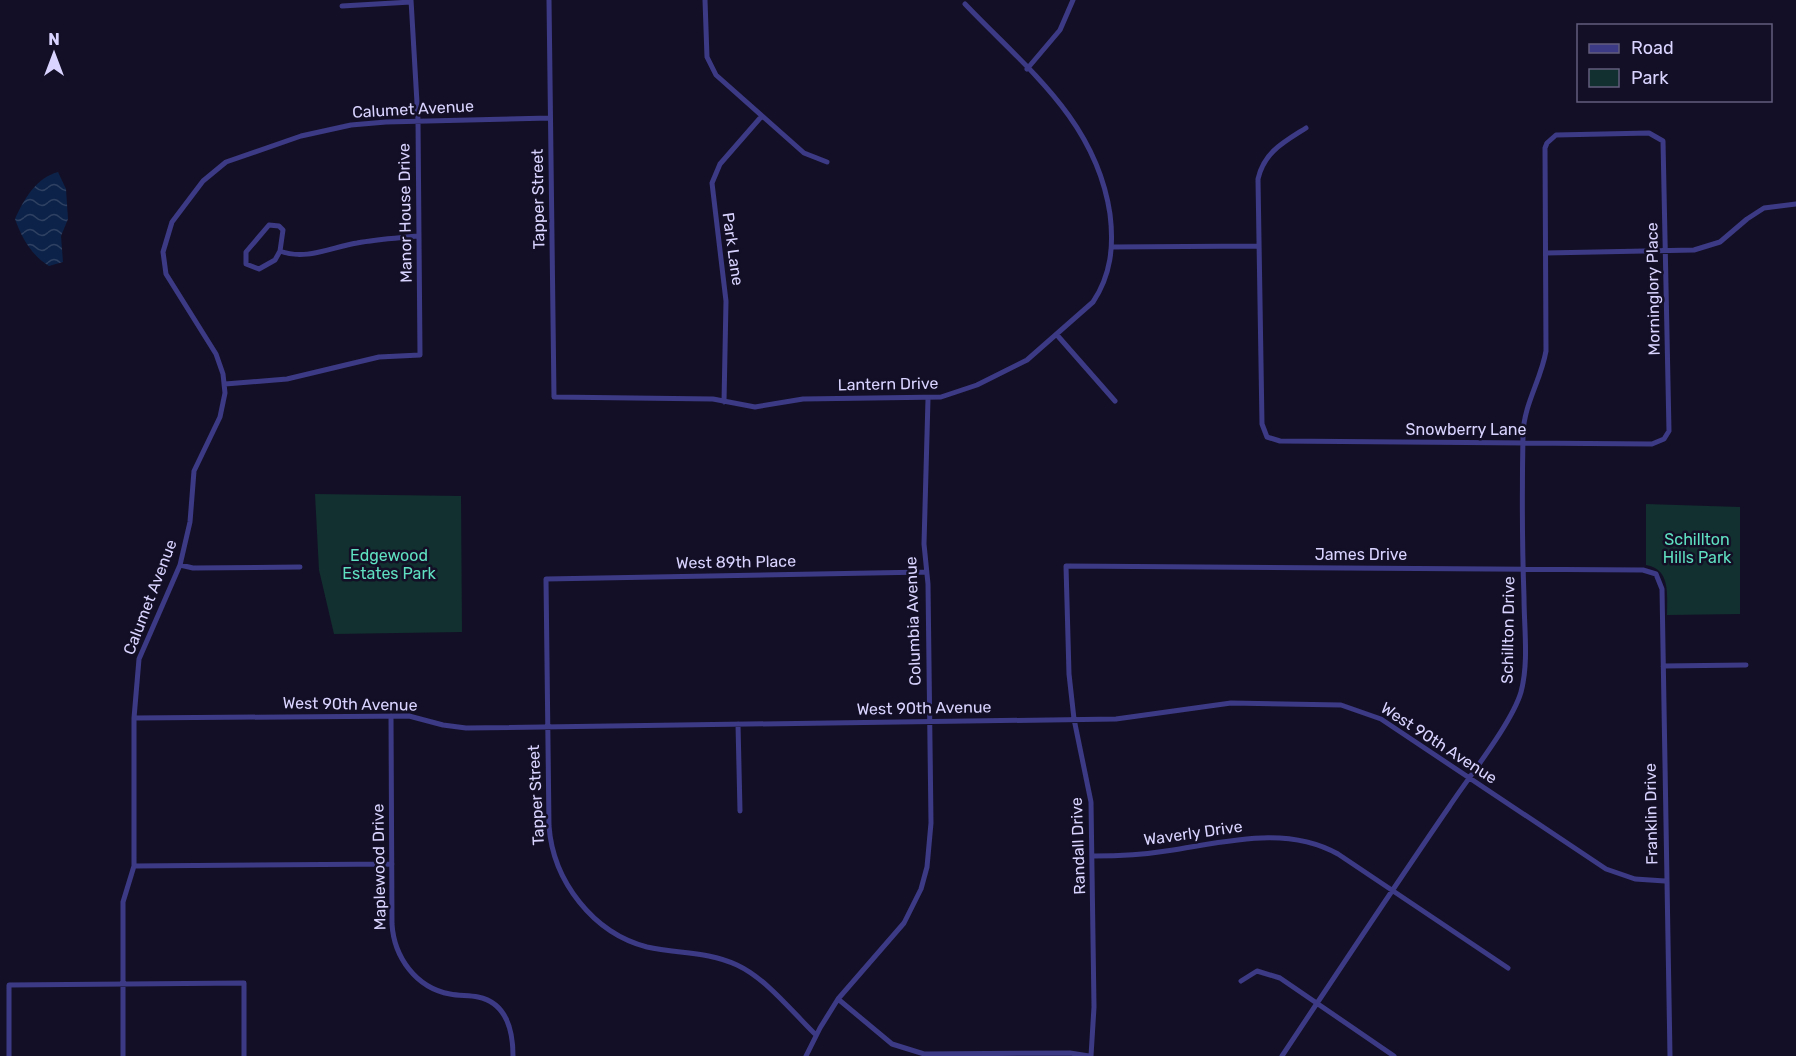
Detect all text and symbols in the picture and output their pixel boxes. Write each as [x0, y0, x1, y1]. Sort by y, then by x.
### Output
north arrow [24, 24, 84, 84]
legend [1577, 24, 1772, 102]
text: N [48, 30, 60, 49]
text: Road [1631, 37, 1674, 59]
text: Park [1631, 67, 1669, 89]
street label: Calumet Avenue [352, 96, 474, 122]
street label: Manor House Drive [394, 143, 416, 283]
street label: Tapper Street [528, 149, 548, 249]
street label: Park Lane [718, 211, 748, 287]
street label: Morninglory Place [1642, 222, 1664, 356]
street label: Lantern Drive [837, 374, 939, 394]
street label: Snowberry Lane [1406, 420, 1526, 439]
park label: Schillton Hills Park [1663, 530, 1732, 567]
street label: Calumet Avenue [119, 537, 181, 657]
street label: James Drive [1315, 545, 1407, 564]
park label: Edgewood Estates Park [342, 546, 436, 583]
street label: West 89th Place [676, 551, 796, 573]
street label: Columbia Avenue [901, 556, 925, 686]
street label: Schillton Drive [1498, 576, 1518, 684]
street label: West 90th Avenue [282, 693, 418, 715]
street label: West 90th Avenue [856, 697, 992, 719]
street label: West 90th Avenue [1377, 698, 1501, 788]
street label: Tapper Street [524, 744, 548, 846]
street label: Franklin Drive [1641, 763, 1661, 865]
street label: Randall Drive [1067, 797, 1089, 895]
street label: Maplewood Drive [368, 803, 390, 930]
street label: Waverly Drive [1142, 817, 1244, 849]

